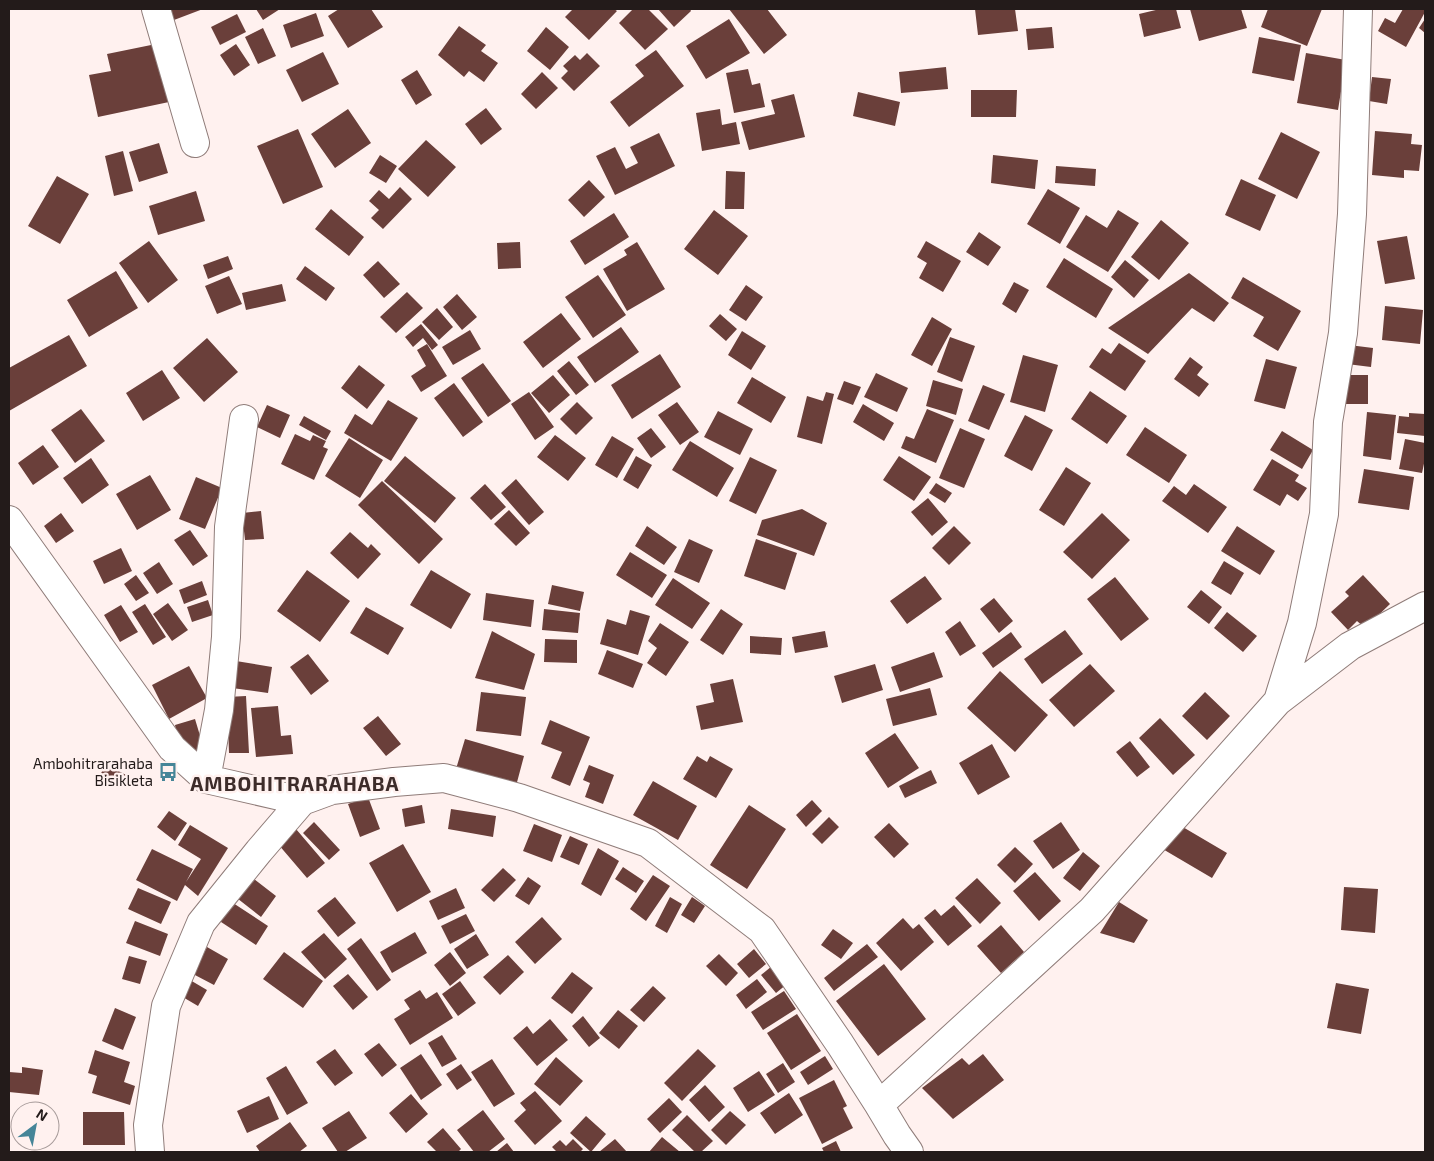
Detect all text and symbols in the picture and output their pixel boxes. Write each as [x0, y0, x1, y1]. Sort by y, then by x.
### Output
place label: Ambohitrarahaba Bisikleta [33, 754, 153, 789]
bus stop icon: Ambohitrarahaba Bisikleta [157, 761, 179, 783]
district label: AMBOHITRARAHABA [190, 771, 400, 795]
north arrow [10, 1101, 60, 1151]
text: N [33, 1105, 51, 1124]

